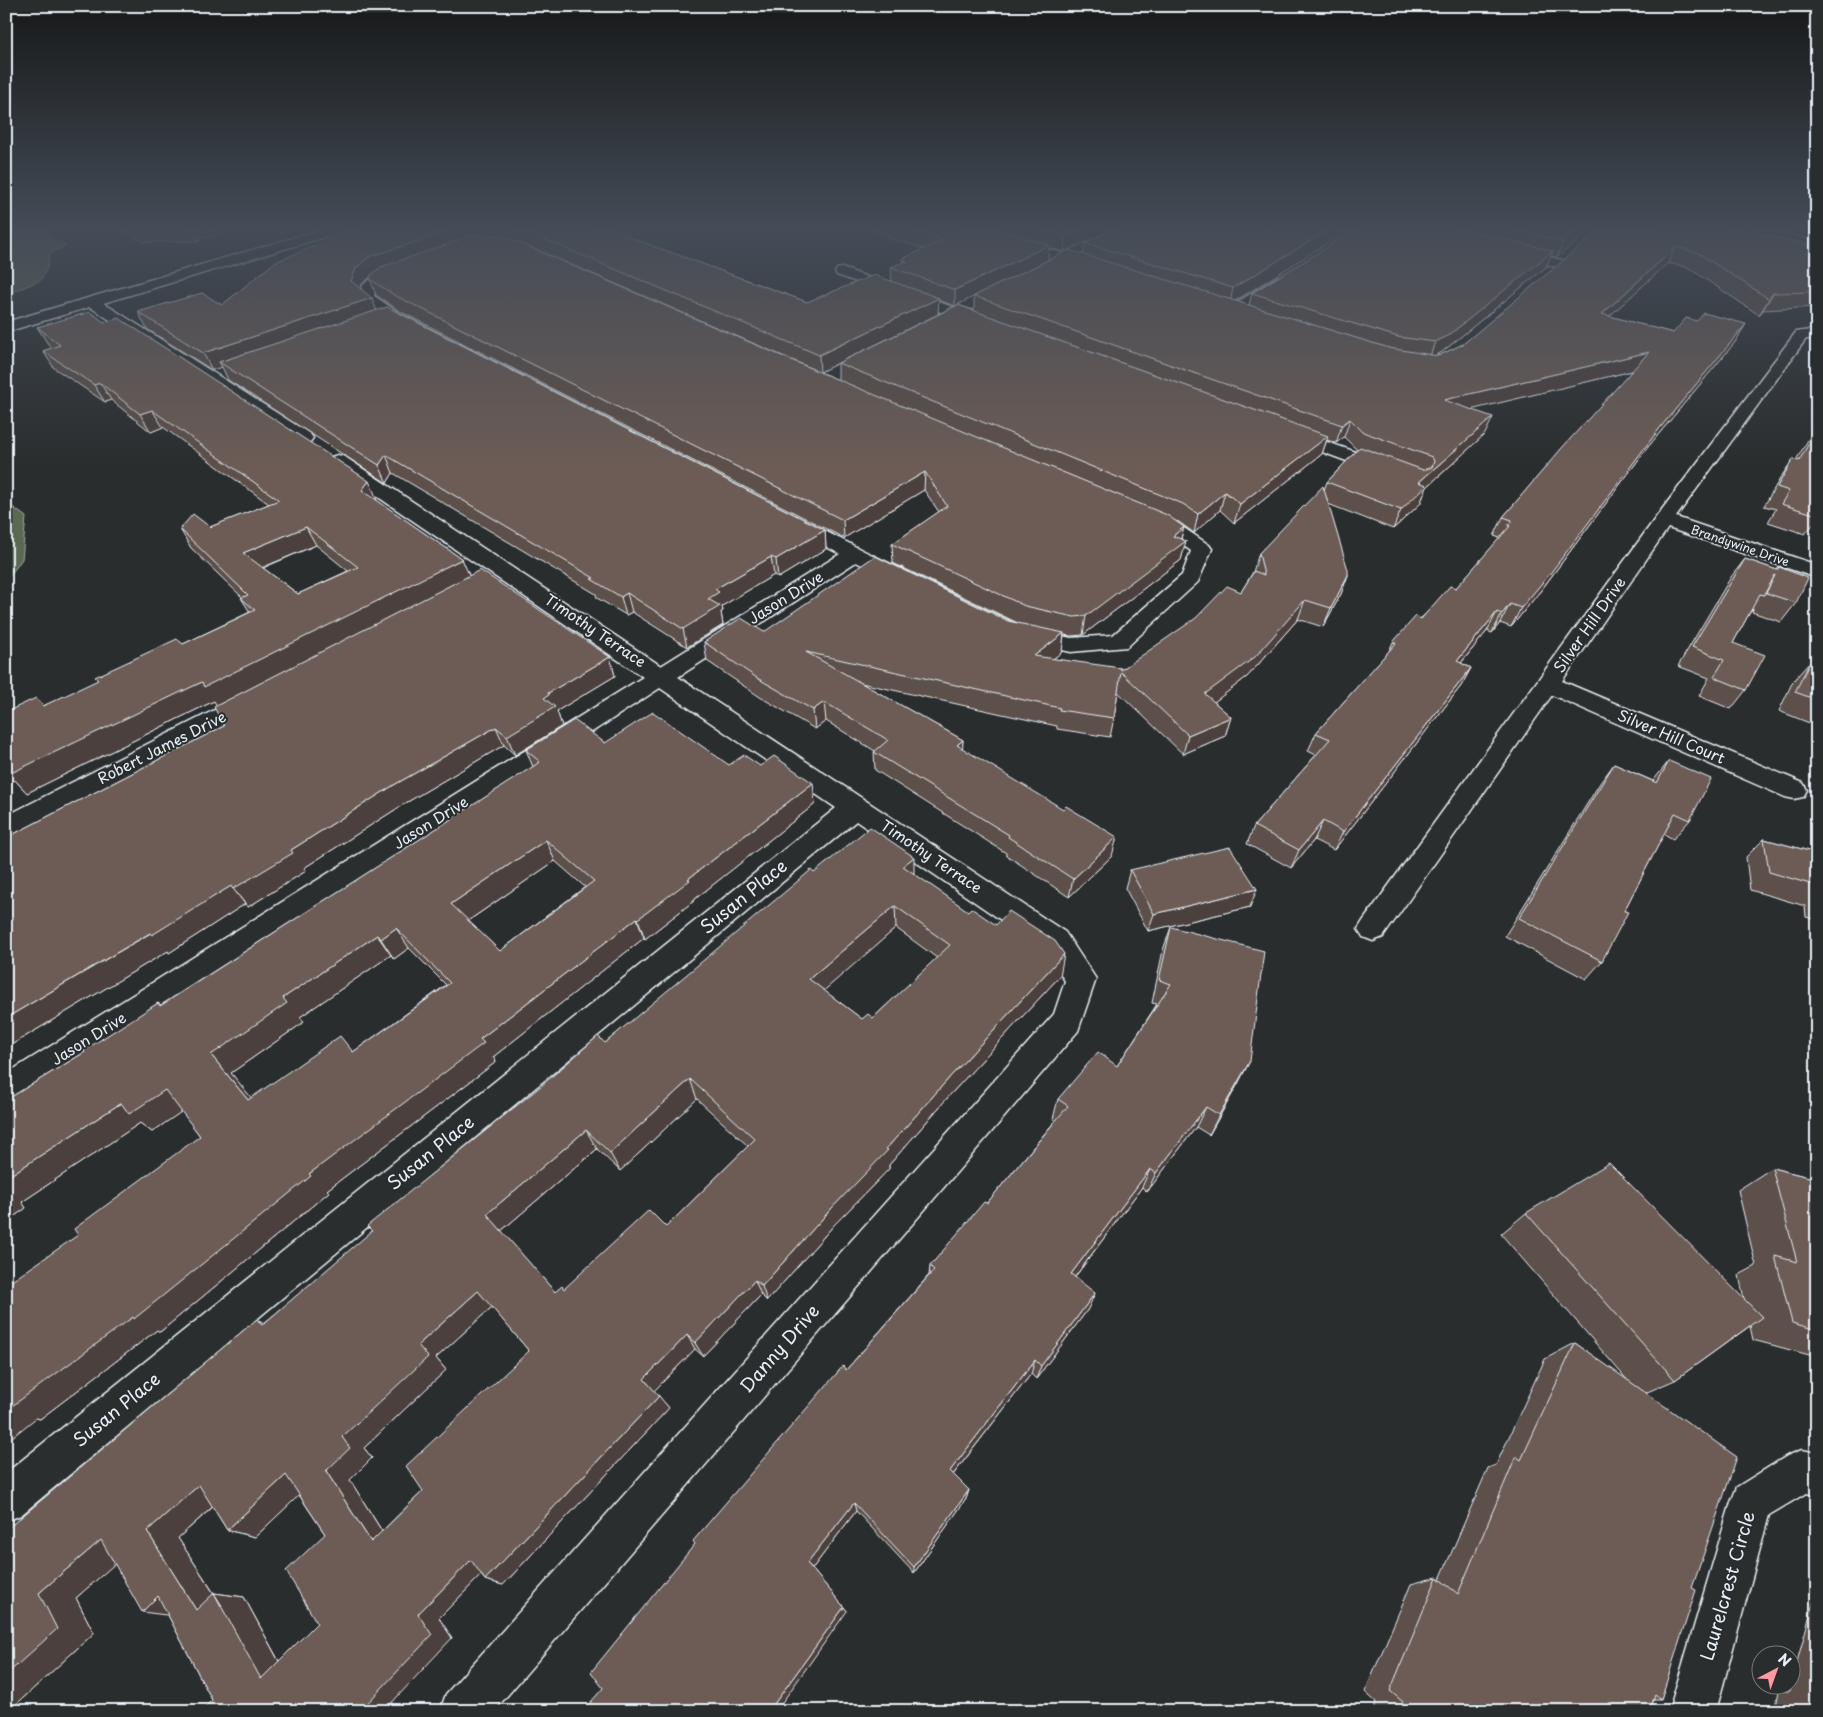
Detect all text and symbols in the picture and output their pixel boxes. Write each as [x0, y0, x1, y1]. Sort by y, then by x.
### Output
street label: Brandywine Drive [1689, 520, 1792, 570]
street label: Jason Drive [743, 564, 827, 629]
street label: Silver Hill Drive [1547, 571, 1630, 677]
street label: Timothy Terrace [541, 587, 651, 672]
street label: Silver Hill Court [1614, 703, 1729, 769]
street label: Robert James Drive [93, 704, 230, 789]
street label: Jason Drive [388, 789, 472, 854]
street label: Timothy Terrace [877, 813, 987, 898]
street label: Susan Place [694, 852, 793, 940]
street label: Jason Drive [46, 1005, 130, 1070]
street label: Susan Place [381, 1108, 480, 1196]
street label: Danny Drive [733, 1298, 825, 1398]
street label: Susan Place [67, 1365, 166, 1453]
street label: Laurelcrest Circle [1692, 1508, 1761, 1663]
north arrow [1750, 1644, 1800, 1694]
text: N [1774, 1648, 1796, 1671]

